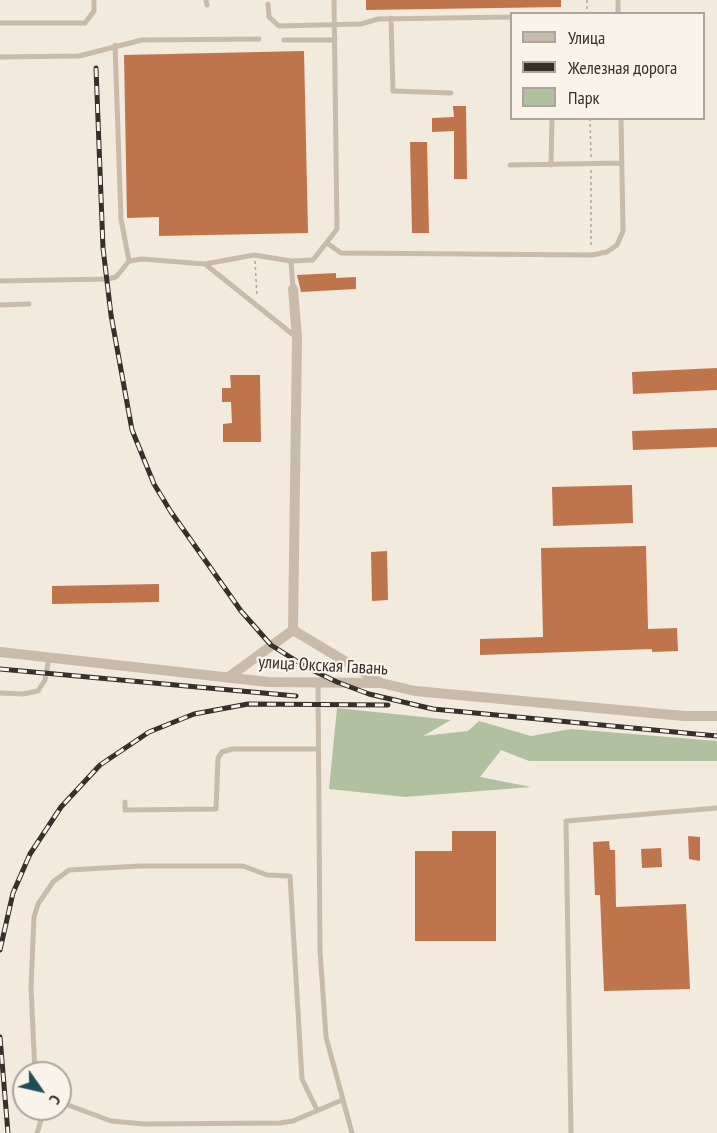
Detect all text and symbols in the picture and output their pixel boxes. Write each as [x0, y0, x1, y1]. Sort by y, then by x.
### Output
legend [510, 12, 705, 120]
text: Улица [568, 26, 605, 49]
text: Железная дорога [568, 56, 677, 79]
text: Парк [568, 86, 599, 109]
street label: улица Окская Гавань [258, 652, 388, 680]
north arrow [12, 1061, 72, 1121]
text: С [45, 1091, 66, 1109]

